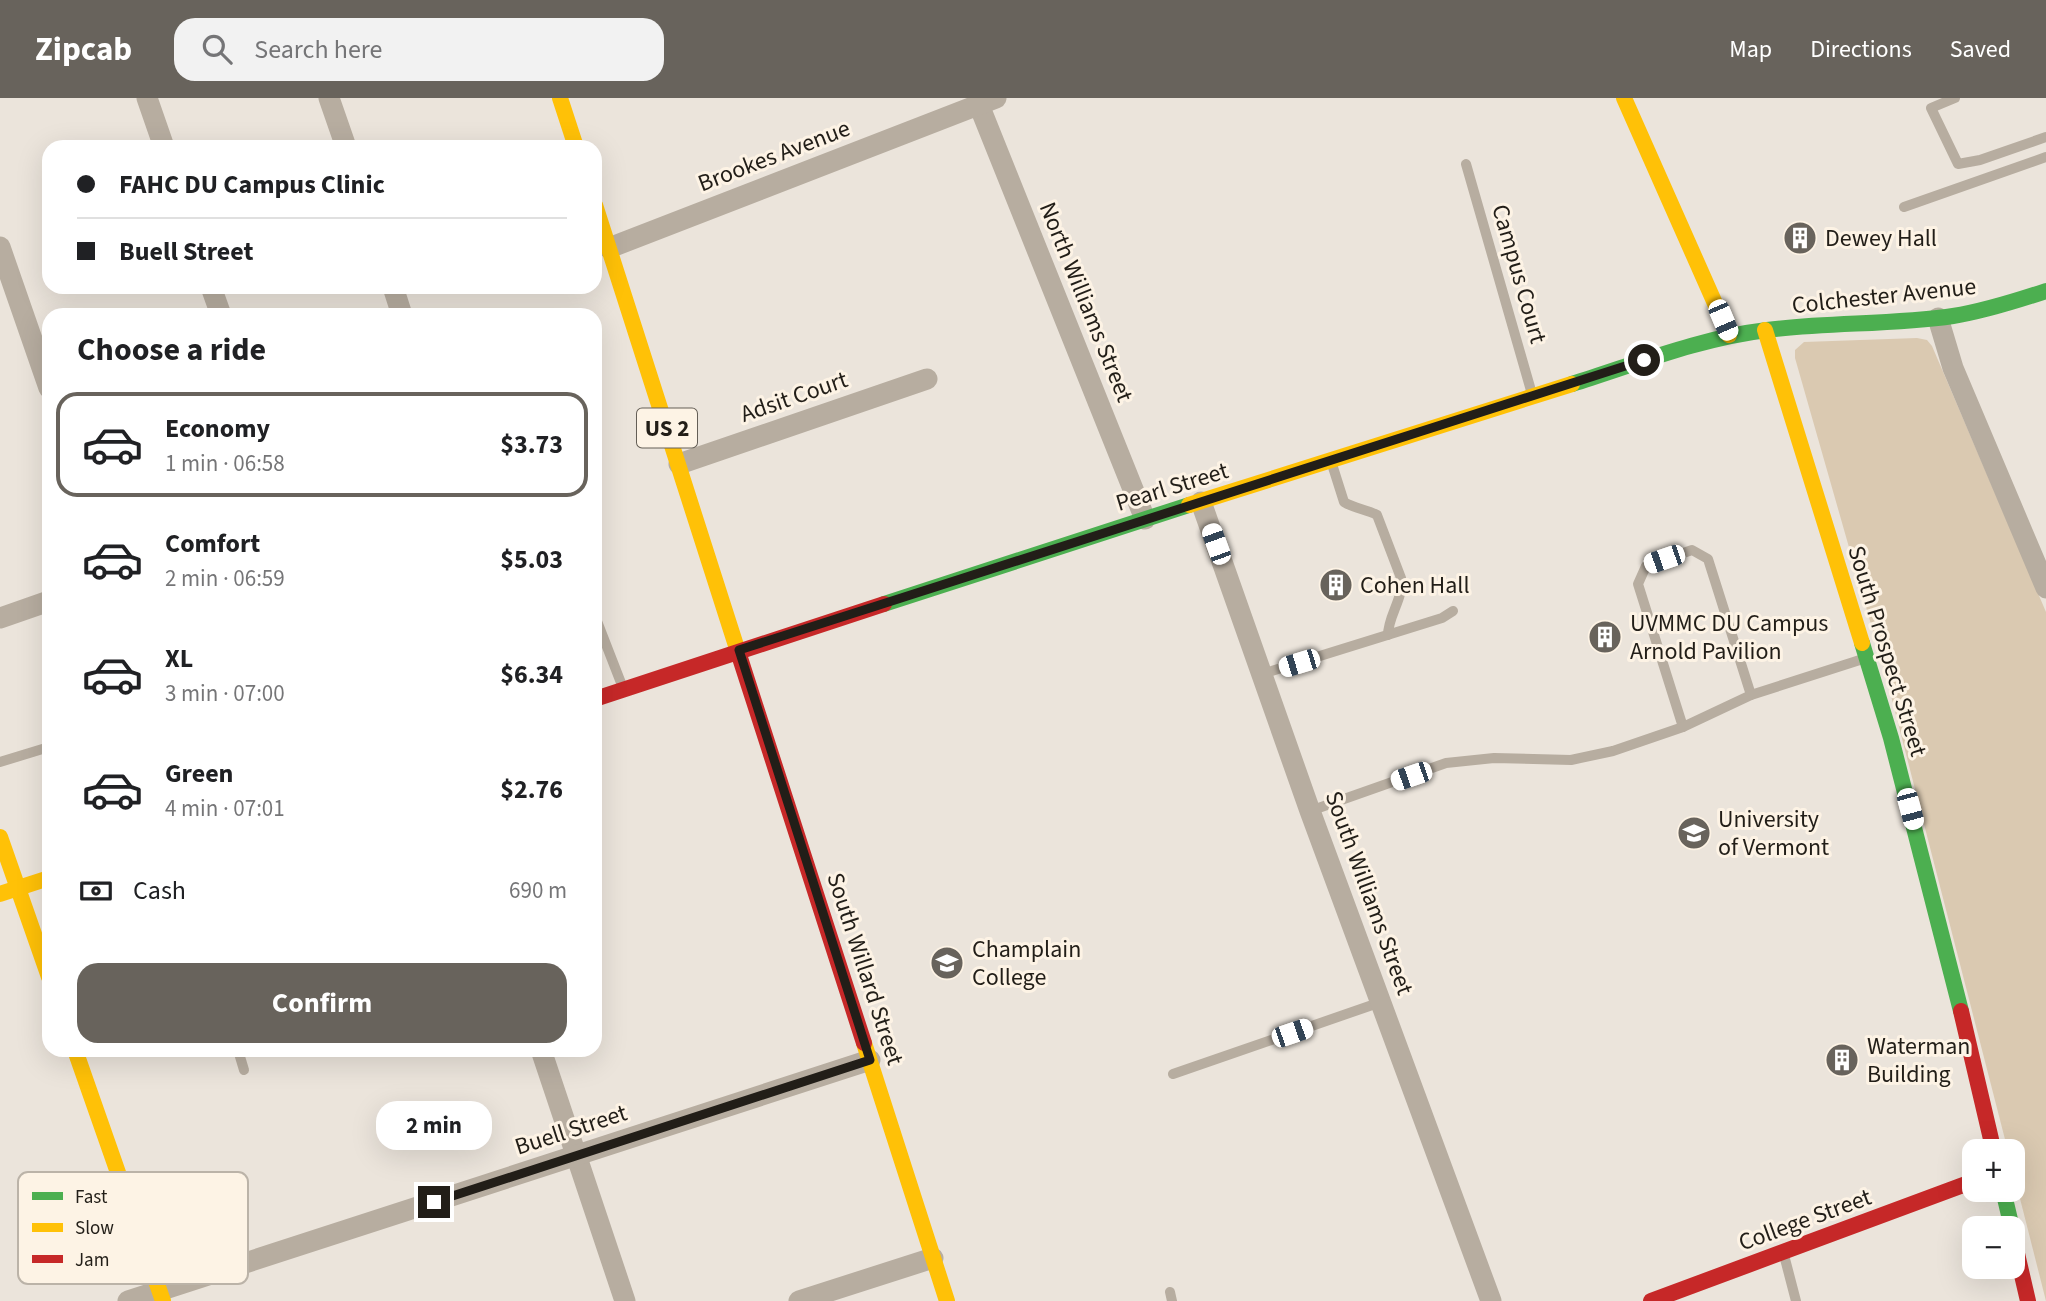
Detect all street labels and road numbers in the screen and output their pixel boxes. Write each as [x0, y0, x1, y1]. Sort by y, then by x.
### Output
street label: Brookes Avenue [693, 111, 855, 201]
street label: North Williams Street [1030, 197, 1142, 407]
street label: Campus Court [1482, 200, 1556, 348]
street label: Colchester Avenue [1790, 269, 1978, 323]
street label: Adsit Court [736, 362, 852, 432]
road number: US 2 [637, 408, 697, 448]
street label: Pearl Street [1111, 453, 1233, 521]
street label: South Prospect Street [1838, 541, 1936, 761]
street label: South Williams Street [1316, 786, 1422, 1000]
street label: South Willard Street [817, 868, 913, 1070]
street label: Buell Street [510, 1095, 632, 1165]
street label: College Street [1734, 1180, 1876, 1260]

